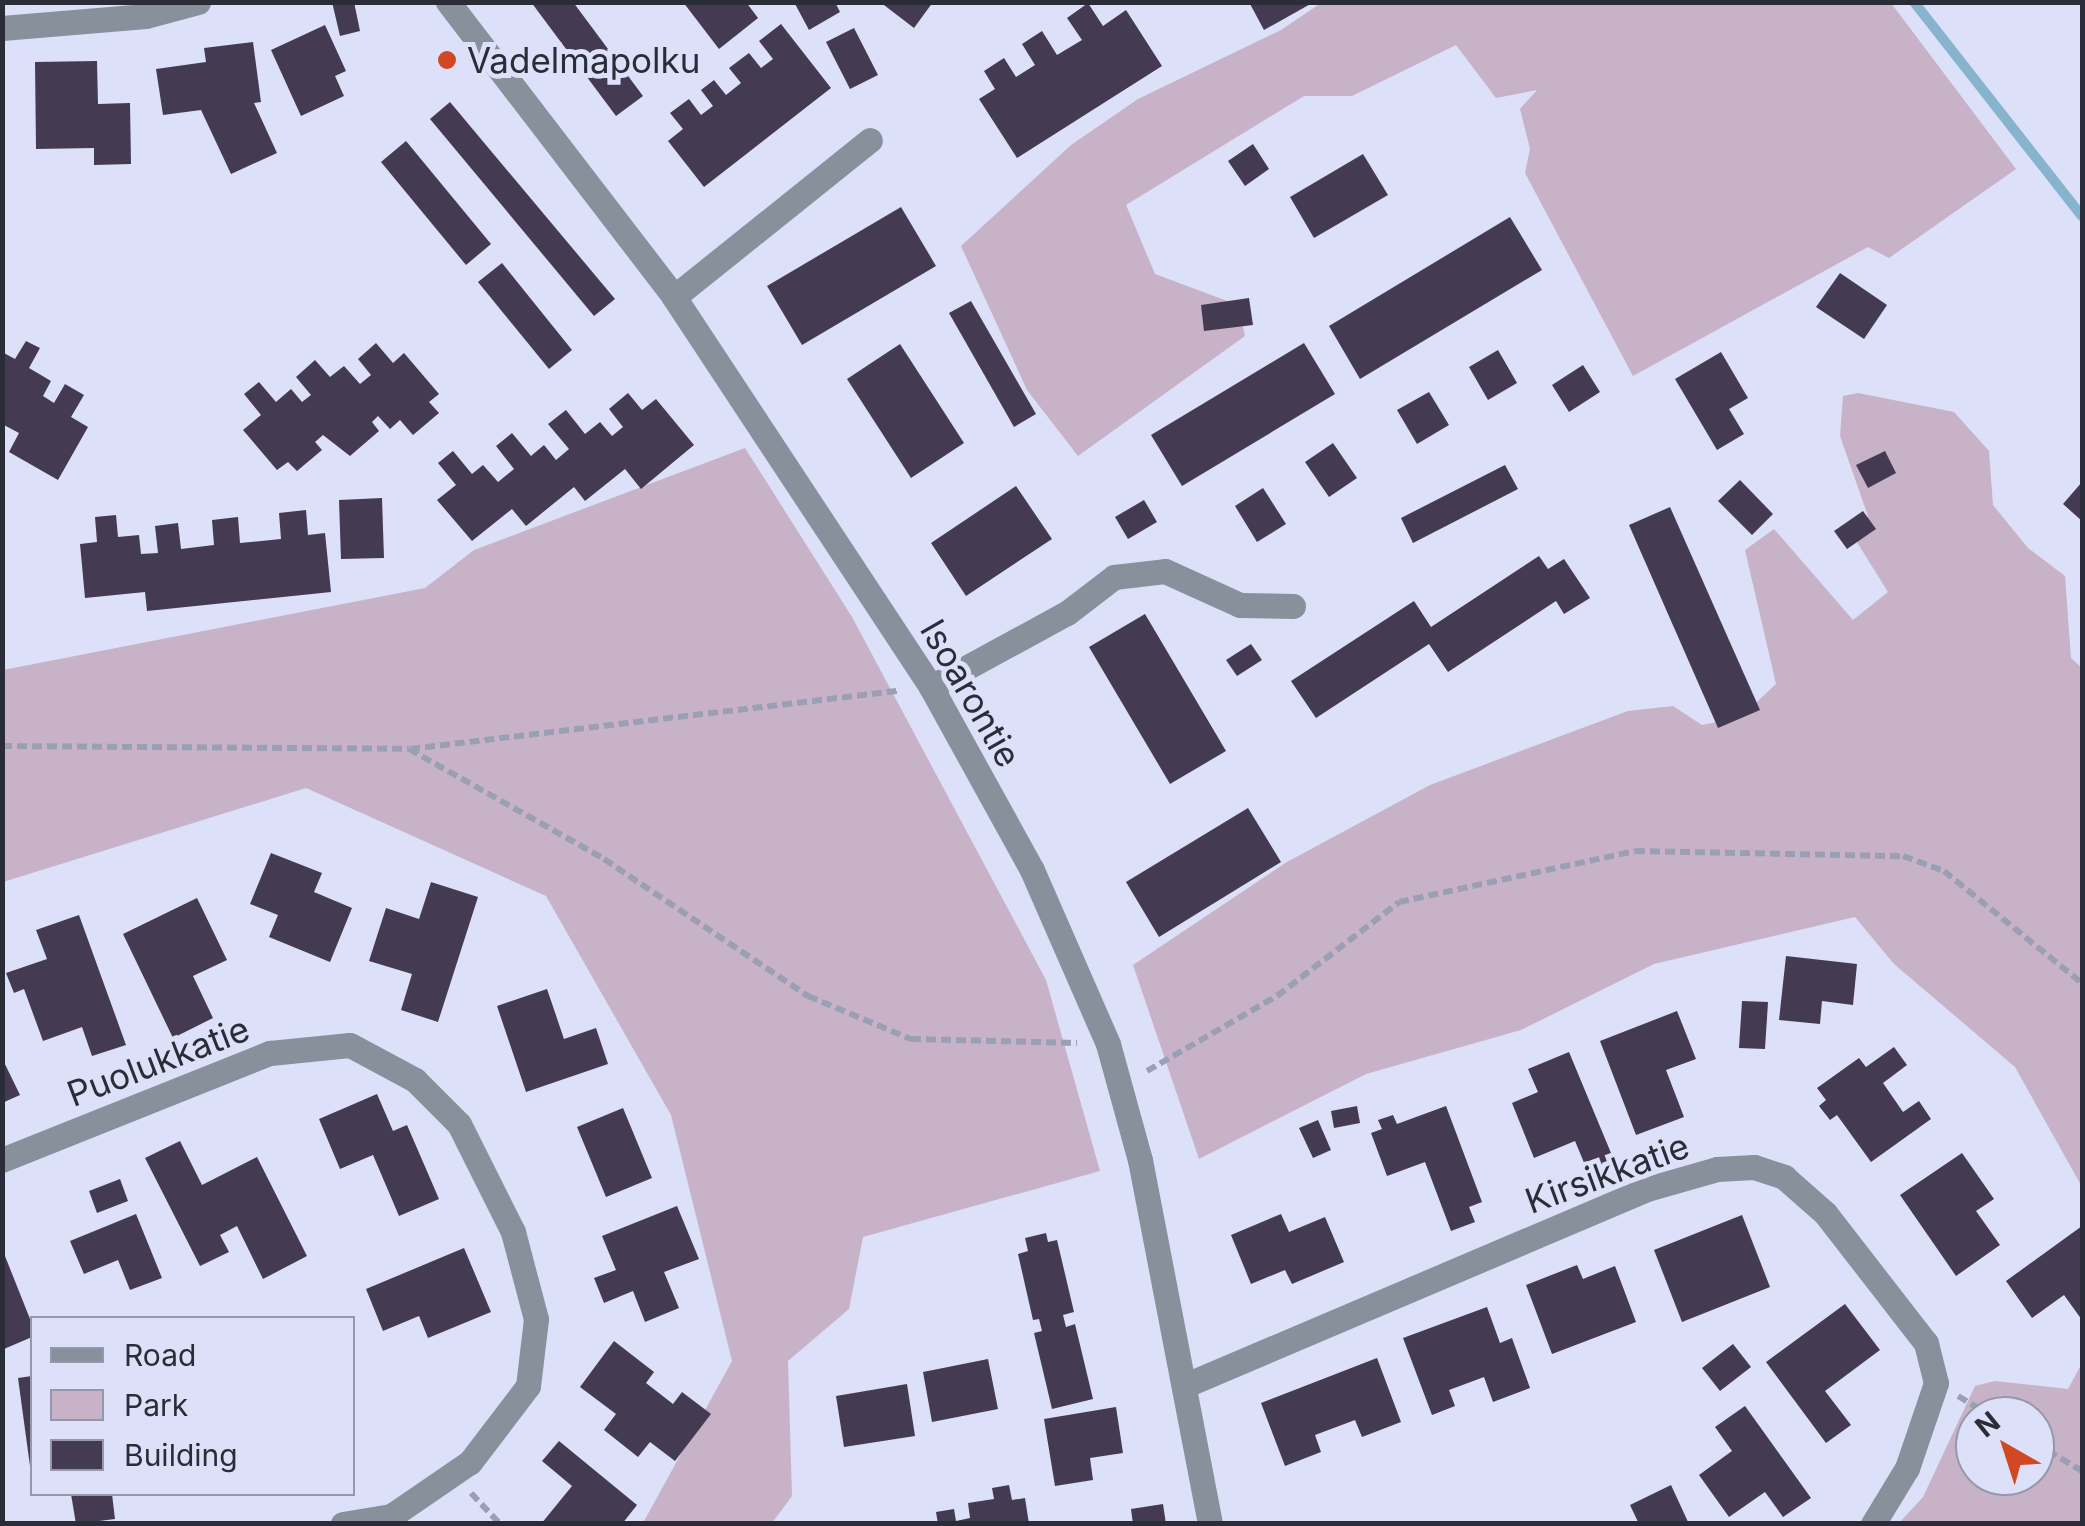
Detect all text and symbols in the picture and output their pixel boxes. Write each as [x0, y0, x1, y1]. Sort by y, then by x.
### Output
place label: Vadelmapolku [467, 39, 700, 81]
marker: Vadelmapolku [436, 49, 458, 71]
street label: Isoarontie [912, 612, 1030, 774]
street label: Puolukkatie [61, 1007, 255, 1115]
street label: Kirsikkatie [1519, 1124, 1695, 1222]
legend [30, 1316, 355, 1496]
text: Road [124, 1337, 196, 1373]
text: Park [124, 1387, 188, 1423]
north arrow [1955, 1396, 2055, 1496]
text: N [1968, 1404, 2006, 1444]
text: Building [124, 1437, 238, 1473]

